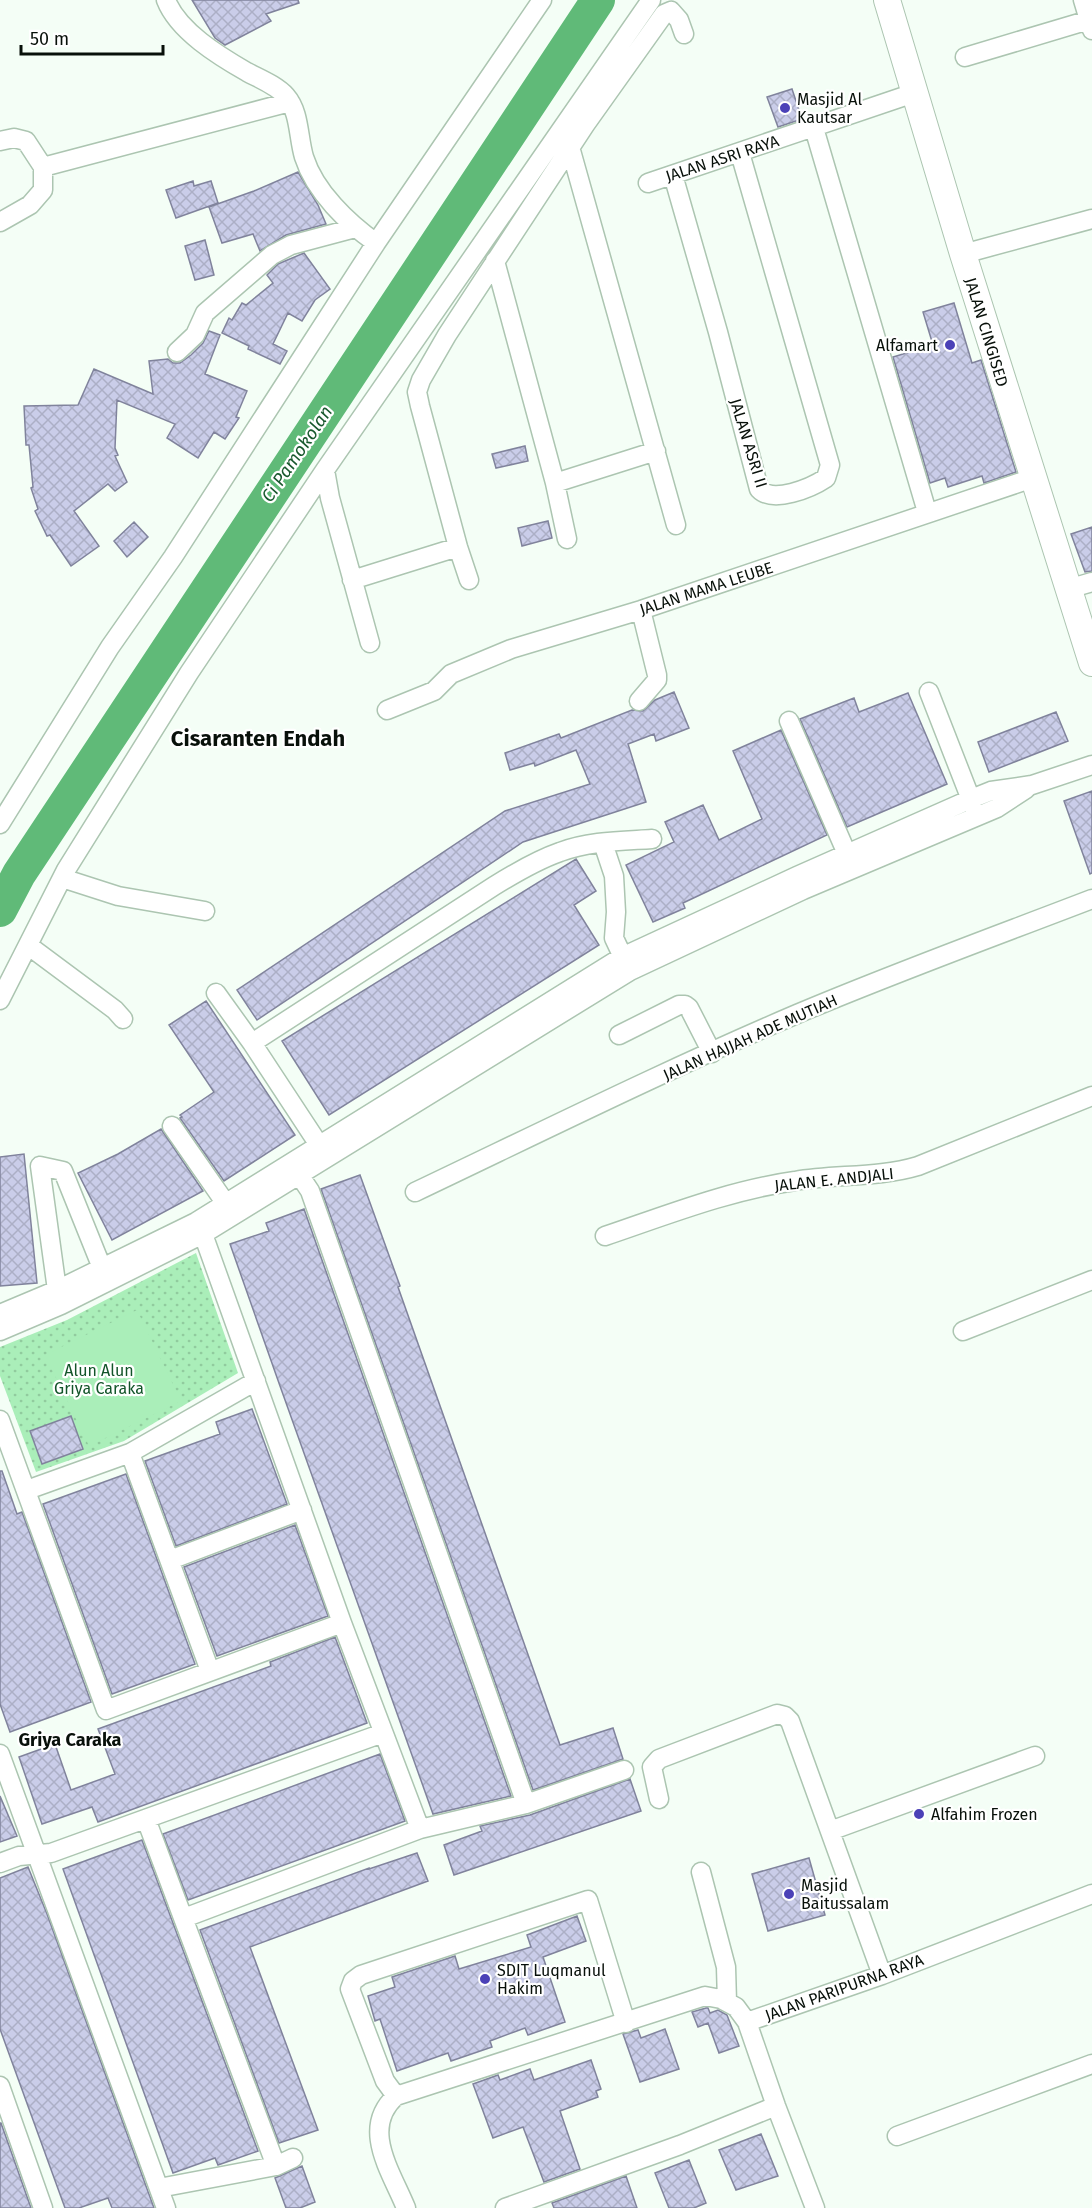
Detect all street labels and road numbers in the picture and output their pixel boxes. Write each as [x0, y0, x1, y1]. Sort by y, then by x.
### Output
street label: JALAN ASRI RAYA [663, 131, 782, 186]
street label: JALAN CINGISED [961, 275, 1012, 389]
street label: JALAN ASRI II [726, 396, 771, 490]
street label: JALAN MAMA LEUBE [637, 558, 775, 619]
street label: JALAN HAJJAH ADE MUTIAH [660, 990, 840, 1085]
street label: JALAN E. ANDJALI [773, 1164, 895, 1195]
street label: JALAN PARIPURNA RAYA [762, 1950, 927, 2025]

